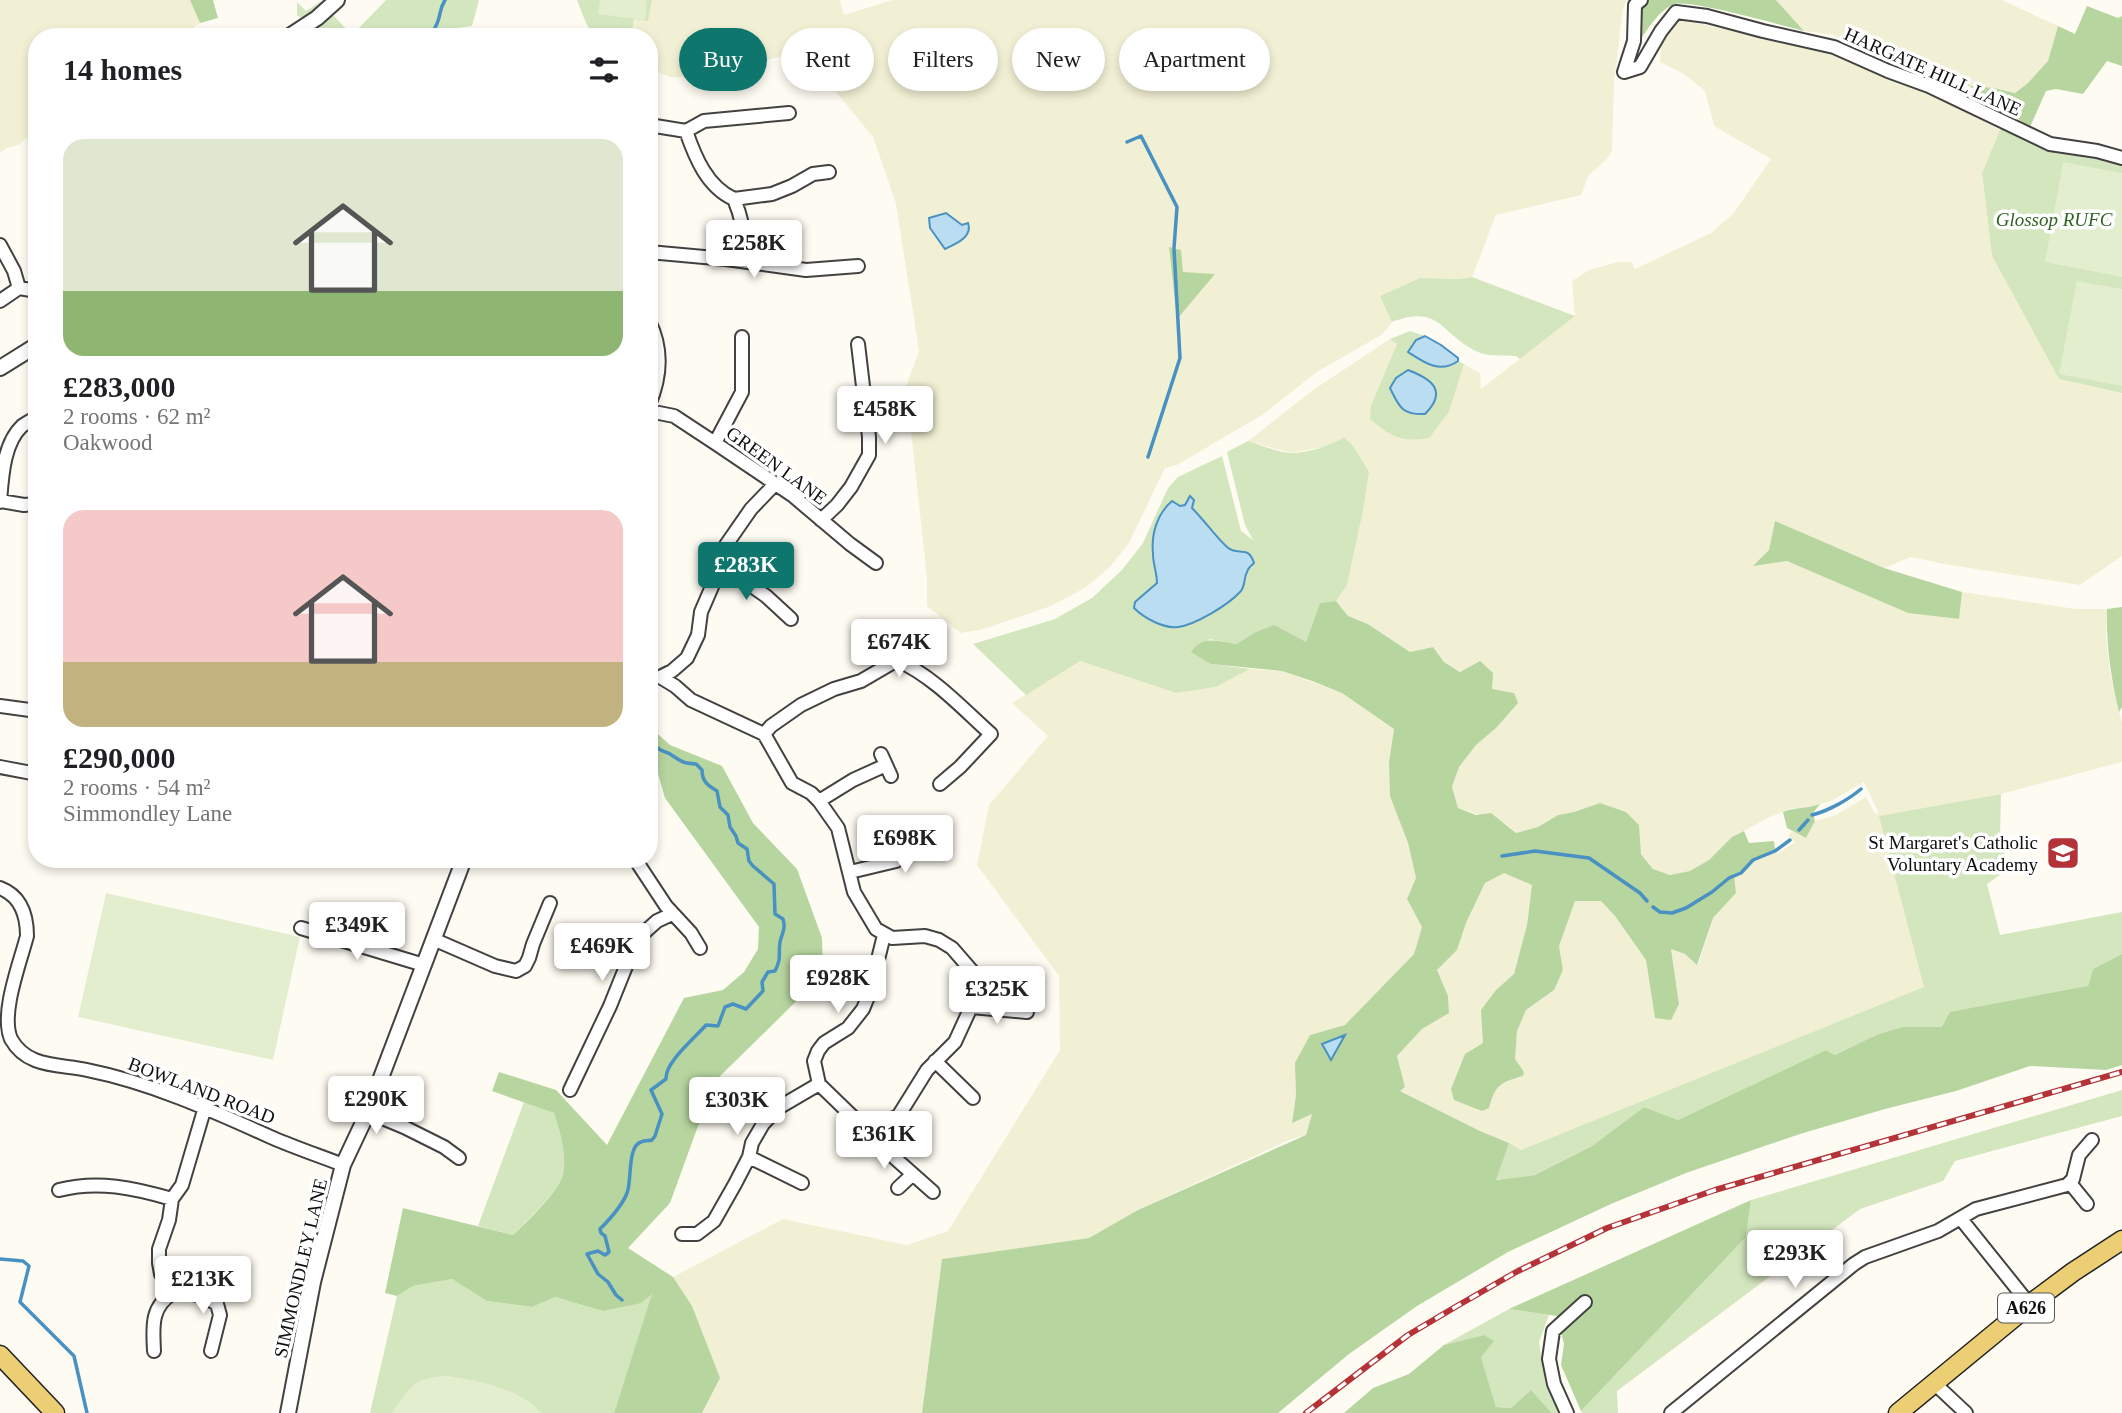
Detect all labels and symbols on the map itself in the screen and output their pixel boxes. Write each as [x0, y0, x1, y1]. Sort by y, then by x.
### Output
street label: HARGATE HILL LANE [1841, 23, 2024, 120]
park label: Glossop RUFC [1996, 209, 2113, 230]
pin: £258K [705, 220, 803, 280]
pin: £458K [836, 386, 934, 446]
street label: GREEN LANE [723, 422, 831, 509]
pin: £283K [697, 542, 795, 602]
pin: £674K [850, 620, 948, 679]
pin: £698K [856, 816, 954, 875]
place label: St Margaret's Catholic Voluntary Academy [1868, 832, 2038, 875]
school or university icon: St Margaret's Catholic Voluntary Academy [2044, 834, 2082, 872]
pin: £349K [308, 902, 406, 962]
pin: £469K [553, 923, 651, 983]
pin: £928K [789, 956, 887, 1015]
pin: £325K [948, 967, 1046, 1026]
street label: BOWLAND ROAD [125, 1053, 278, 1128]
pin: £290K [327, 1076, 425, 1136]
pin: £303K [688, 1078, 786, 1137]
pin: £361K [835, 1112, 933, 1171]
street label: SIMMONDLEY LANE [270, 1176, 331, 1360]
pin: £293K [1746, 1230, 1844, 1290]
pin: £213K [154, 1256, 252, 1316]
road number: A626 [1998, 1294, 2054, 1322]

